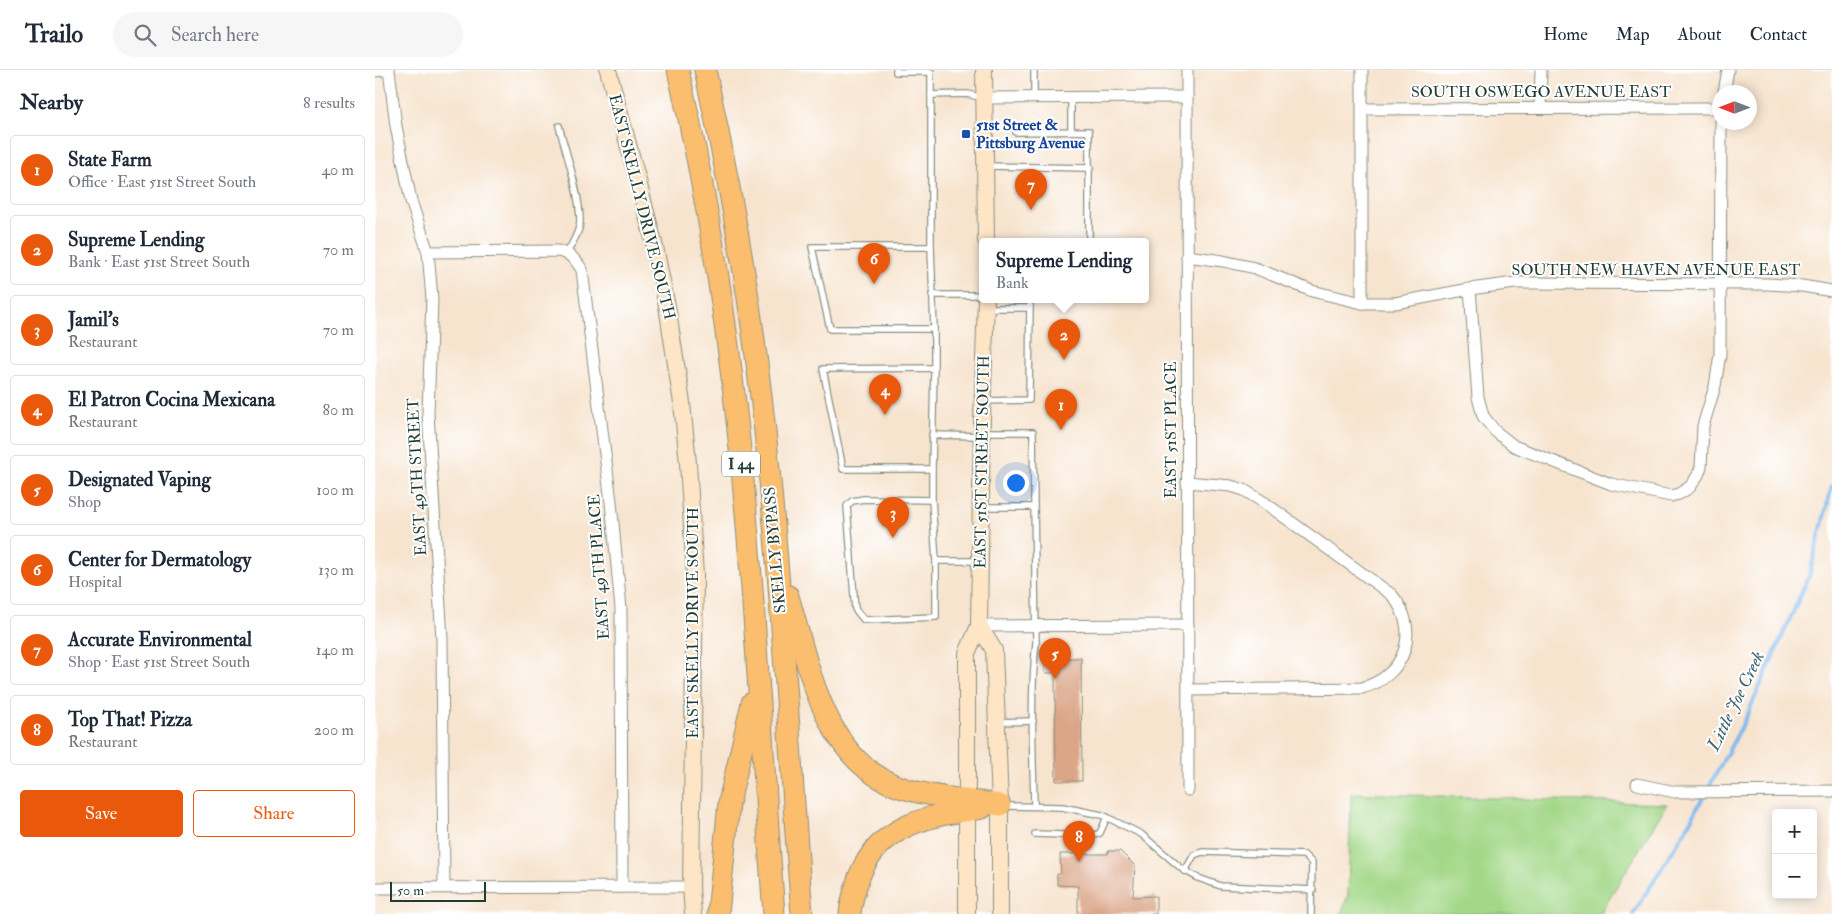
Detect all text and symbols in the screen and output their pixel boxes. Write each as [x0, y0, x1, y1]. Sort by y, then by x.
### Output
search box [113, 12, 463, 57]
text: Trailo [25, 19, 83, 50]
icon: search [131, 21, 159, 49]
text: Search here [171, 23, 259, 47]
text: Home [1543, 23, 1588, 46]
text: Map [1616, 23, 1650, 46]
text: About [1678, 23, 1722, 46]
text: Contact [1750, 23, 1807, 46]
street label: SOUTH OSWEGO AVENUE EAST [1411, 82, 1671, 102]
north arrow [1712, 85, 1757, 130]
text: Nearby [20, 89, 83, 116]
street label: EAST SKELLY DRIVE SOUTH [604, 92, 680, 322]
text: 8 results [303, 93, 355, 113]
place label: 51st Street & Pittsburg Avenue [976, 115, 1085, 154]
marker: 51st Street & Pittsburg Avenue [960, 128, 972, 140]
text: State Farm [68, 148, 152, 172]
text: 1 [34, 160, 40, 180]
text: 40 m [321, 160, 354, 180]
pin: 7 [1015, 169, 1047, 210]
text: Office · East 51st Street South [68, 172, 256, 192]
text: Supreme Lending [68, 228, 204, 252]
popup [979, 238, 1149, 303]
text: 2 [33, 240, 41, 260]
text: 70 m [323, 240, 354, 260]
pin: 6 [858, 243, 890, 284]
text: Supreme Lending [996, 249, 1132, 273]
text: Bank · East 51st Street South [68, 252, 250, 272]
street label: SOUTH NEW HAVEN AVENUE EAST [1512, 260, 1801, 280]
text: Bank [996, 273, 1029, 293]
text: Jamil's [68, 308, 119, 332]
pin: 2 [1048, 319, 1080, 360]
text: 3 [34, 320, 40, 340]
text: 70 m [323, 320, 354, 340]
text: Restaurant [68, 332, 137, 352]
street label: EAST 51ST STREET SOUTH [970, 355, 994, 569]
street label: EAST 51ST PLACE [1161, 361, 1181, 499]
pin: 4 [869, 374, 901, 415]
text: El Patron Cocina Mexicana [68, 388, 275, 412]
pin: 1 [1045, 389, 1077, 430]
street label: EAST 49TH STREET [403, 397, 431, 557]
text: 4 [33, 400, 41, 420]
text: 80 m [323, 400, 354, 420]
text: Restaurant [68, 412, 137, 432]
road number: I 44 [722, 452, 760, 476]
text: Designated Vaping [68, 468, 211, 492]
your location [1003, 470, 1029, 496]
text: 5 [33, 480, 41, 500]
text: 100 m [316, 480, 354, 500]
street label: SKELLY BYPASS [760, 486, 790, 614]
text: Shop [68, 492, 101, 512]
street label: EAST 49TH PLACE [584, 494, 614, 640]
pin: 3 [877, 497, 909, 538]
street label: EAST SKELLY DRIVE SOUTH [683, 507, 703, 739]
text: Center for Dermatology [68, 548, 251, 572]
text: 6 [33, 560, 41, 580]
text: 130 m [318, 560, 354, 580]
text: Hospital [68, 572, 122, 592]
text: Accurate Environmental [68, 628, 252, 652]
pin: 5 [1039, 638, 1071, 679]
text: 7 [33, 640, 41, 660]
text: 140 m [316, 640, 354, 660]
water label: Little Joe Creek [1702, 647, 1770, 755]
text: Shop · East 51st Street South [68, 652, 250, 672]
text: Top That! Pizza [68, 708, 192, 732]
text: 8 [33, 720, 41, 740]
text: 200 m [314, 720, 354, 740]
text: Restaurant [68, 732, 137, 752]
button: Save [20, 790, 183, 837]
button: Share [193, 790, 355, 837]
map controls [1772, 809, 1817, 899]
button: + [1772, 809, 1817, 854]
pin: 8 [1063, 821, 1095, 862]
button: − [1772, 854, 1817, 899]
scale bar [390, 879, 486, 902]
text: 50 m [397, 882, 424, 899]

